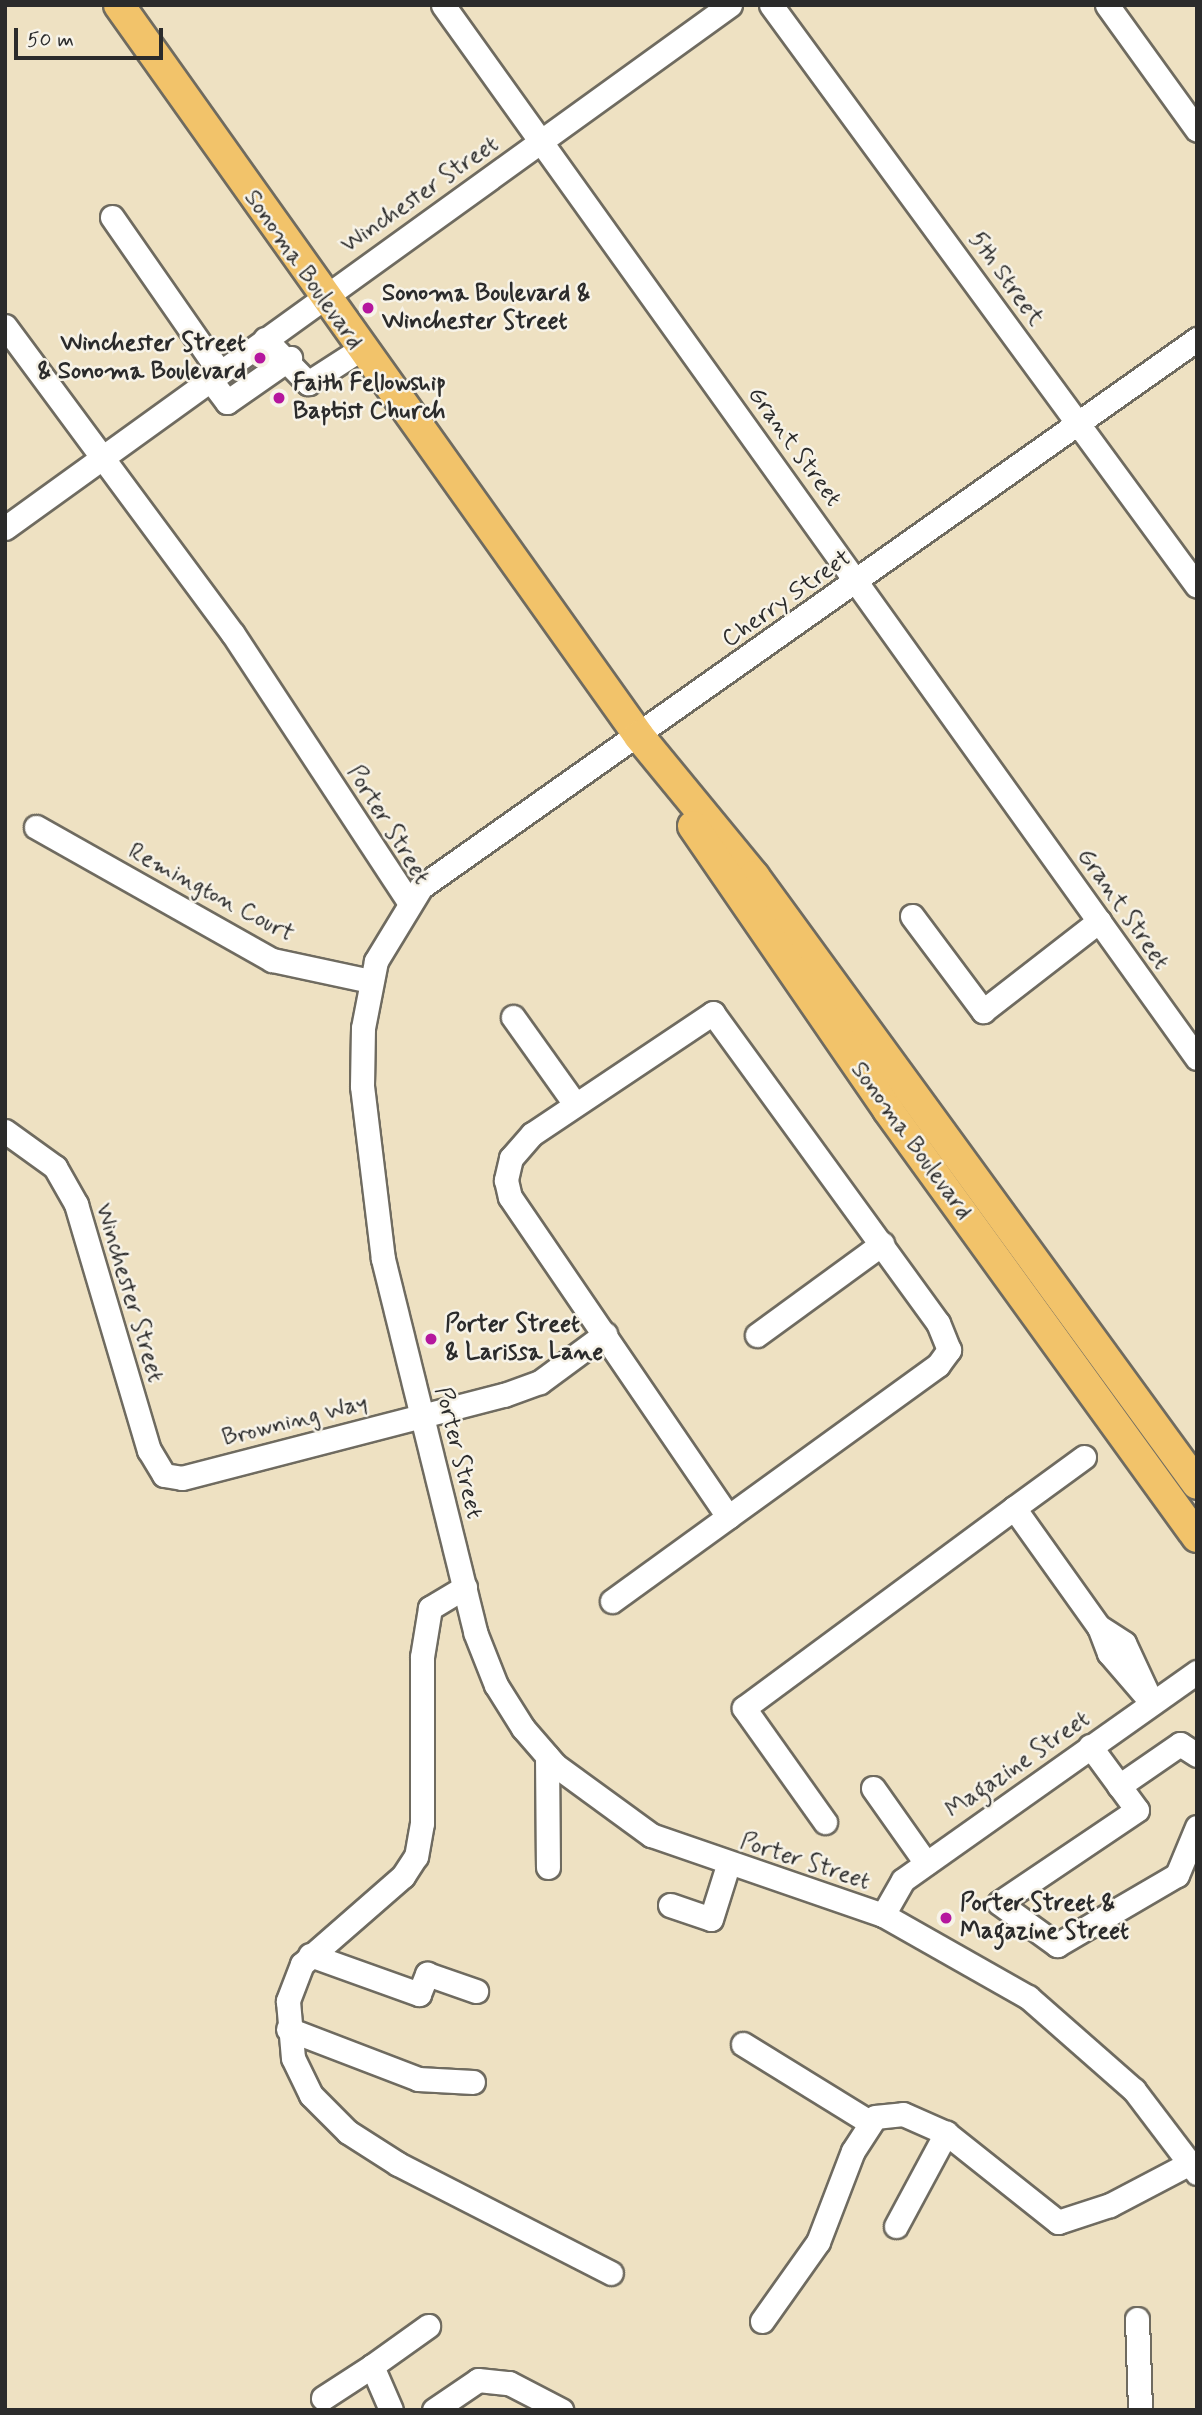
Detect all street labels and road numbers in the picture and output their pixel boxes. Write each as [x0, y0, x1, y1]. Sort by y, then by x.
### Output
street label: Winchester Street [334, 129, 506, 261]
street label: Sonoma Boulevard [237, 185, 369, 355]
street label: 5th Street [962, 226, 1050, 332]
street label: Grant Street [740, 380, 848, 514]
street label: Cherry Street [717, 544, 857, 654]
street label: Porter Street [339, 758, 437, 892]
street label: Remington Court [123, 837, 299, 949]
street label: Grant Street [1069, 841, 1177, 977]
street label: Sonoma Boulevard [844, 1056, 978, 1226]
street label: Winchester Street [87, 1198, 171, 1388]
street label: Porter Street [427, 1382, 489, 1524]
street label: Browning Way [218, 1389, 372, 1453]
street label: Magazine Street [939, 1704, 1097, 1826]
street label: Porter Street [734, 1827, 876, 1897]

